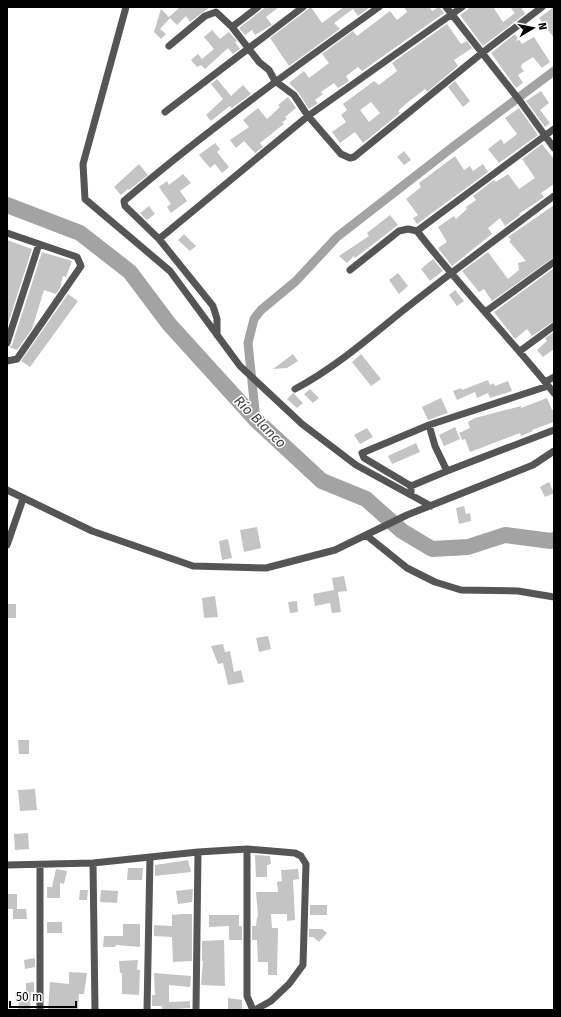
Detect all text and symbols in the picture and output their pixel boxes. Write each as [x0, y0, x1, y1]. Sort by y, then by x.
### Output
north arrow [513, 8, 553, 48]
text: N [535, 22, 549, 31]
water label: Río Blanco [230, 392, 290, 452]
scale bar [10, 983, 76, 1009]
text: 50 m [16, 990, 42, 1004]

